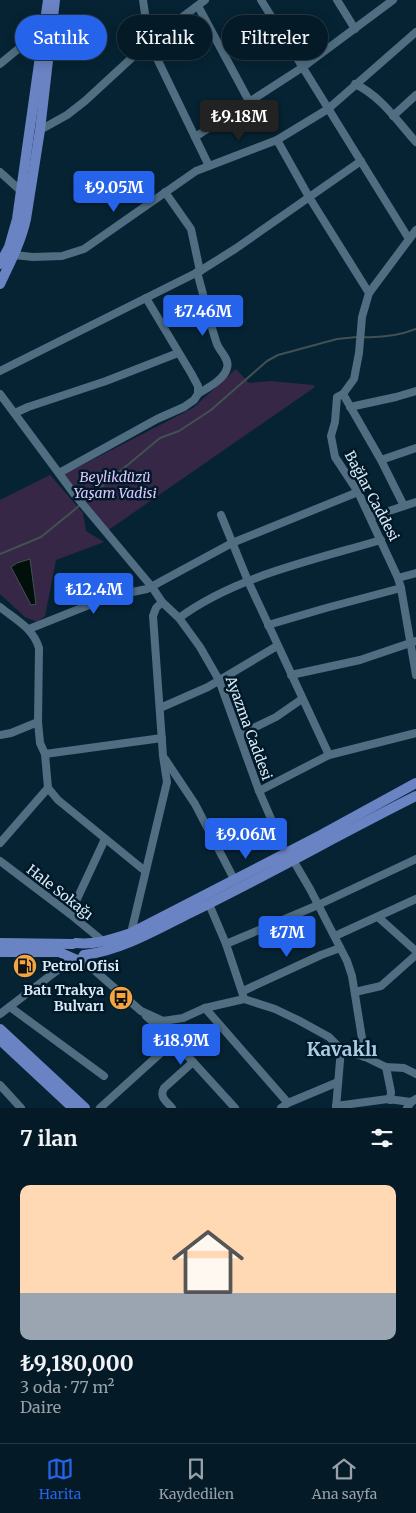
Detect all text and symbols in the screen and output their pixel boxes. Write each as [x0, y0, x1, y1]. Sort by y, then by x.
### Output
chip: Satılık [15, 15, 107, 60]
chip: Kiralık [117, 15, 212, 60]
chip: Filtreler [222, 15, 328, 60]
pin: ₺9.18M [198, 100, 280, 142]
text: ₺9.18M [211, 106, 267, 126]
pin: ₺9.05M [73, 170, 155, 213]
text: ₺9.05M [84, 177, 144, 197]
pin: ₺7.46M [162, 294, 244, 337]
text: ₺7.46M [174, 301, 232, 321]
street label: Bağlar Caddesi [341, 448, 404, 545]
park label: Beylikdüzü Yaşam Vadisi [73, 468, 157, 502]
pin: ₺12.4M [53, 572, 135, 615]
text: ₺12.4M [65, 579, 123, 599]
street label: Ayazma Caddesi [221, 673, 276, 783]
pin: ₺9.06M [205, 818, 287, 860]
text: ₺9.06M [216, 824, 276, 844]
street label: Hale Sokağı [23, 860, 97, 924]
pin: ₺7M [263, 916, 311, 958]
text: ₺7M [270, 922, 304, 942]
fuel station icon: Petrol Ofisi [12, 953, 38, 979]
place label: Petrol Ofisi [42, 957, 120, 975]
place label: Batı Trakya Bulvarı [23, 981, 104, 1015]
bus stop icon: Batı Trakya Bulvarı [108, 985, 134, 1011]
pin: ₺18.9M [140, 1024, 222, 1066]
text: ₺18.9M [153, 1030, 209, 1050]
district label: Kavaklı [306, 1037, 378, 1061]
icon: filters [368, 1124, 396, 1152]
text: 7 ilan [20, 1125, 77, 1152]
icon: home [163, 1217, 253, 1307]
text: ₺9,180,000 [20, 1350, 134, 1377]
text: 3 oda · 77 m² [20, 1377, 114, 1397]
text: Daire [20, 1397, 61, 1417]
tab: Harita [39, 1455, 81, 1503]
tab: Kaydedilen [159, 1455, 234, 1503]
tab: Ana sayfa [312, 1455, 377, 1503]

